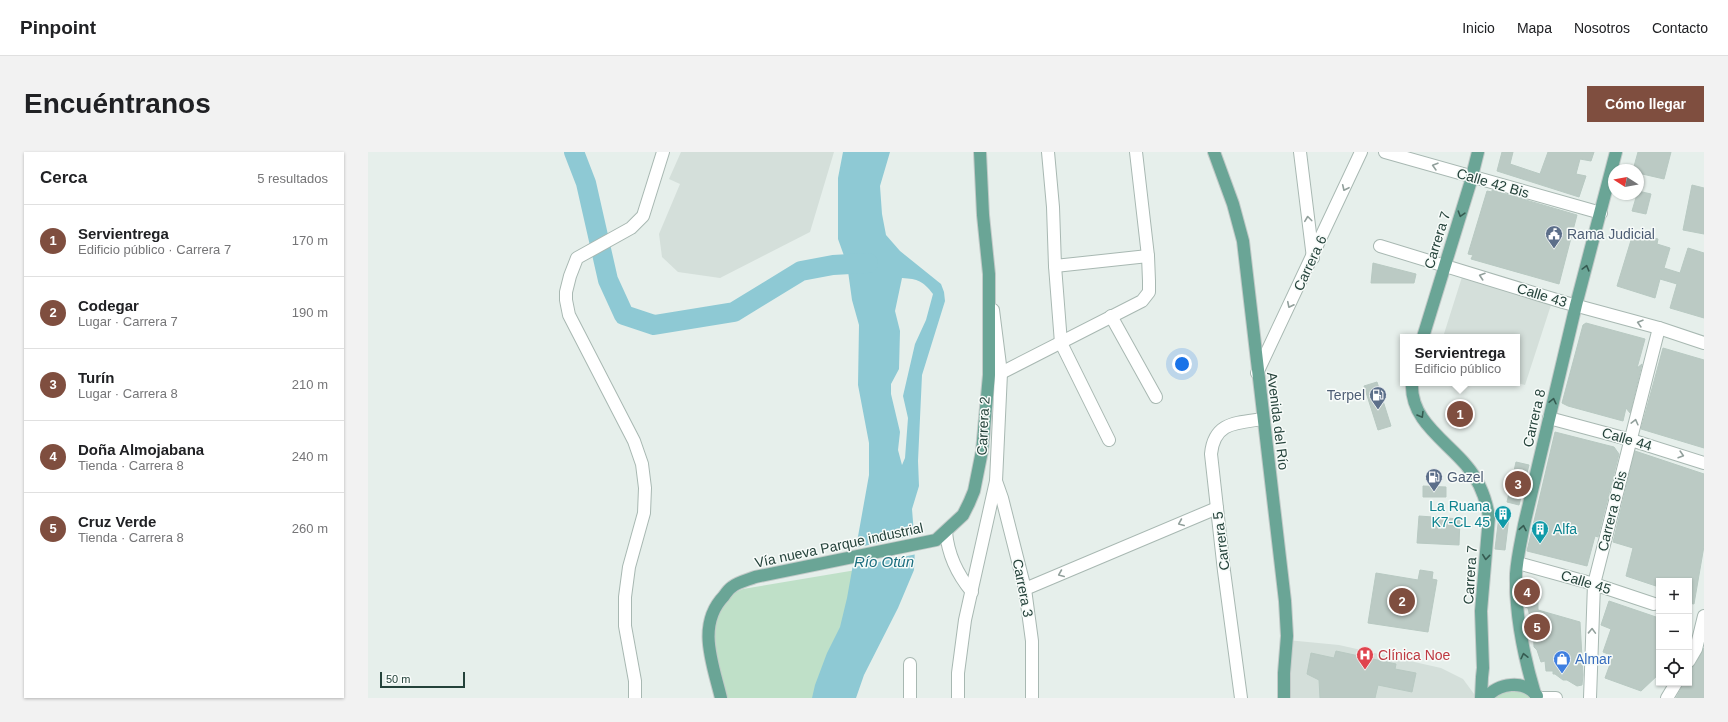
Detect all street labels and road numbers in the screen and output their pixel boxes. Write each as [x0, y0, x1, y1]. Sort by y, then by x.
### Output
street label: Calle 42 Bis [1455, 165, 1531, 201]
street label: Carrera 7 [1421, 209, 1453, 271]
street label: Carrera 6 [1290, 233, 1330, 293]
street label: Calle 43 [1515, 280, 1569, 310]
street label: Avenida del Río [1264, 371, 1292, 471]
street label: Carrera 8 [1520, 387, 1548, 449]
street label: Carrera 2 [973, 396, 993, 456]
street label: Calle 44 [1600, 424, 1654, 454]
street label: Carrera 8 Bis [1594, 469, 1630, 553]
street label: Carrera 5 [1209, 510, 1233, 571]
street label: Vía nueva Parque industrial [753, 519, 925, 571]
street label: Carrera 7 [1460, 545, 1480, 605]
street label: Carrera 3 [1010, 557, 1037, 619]
street label: Calle 45 [1559, 567, 1613, 597]

